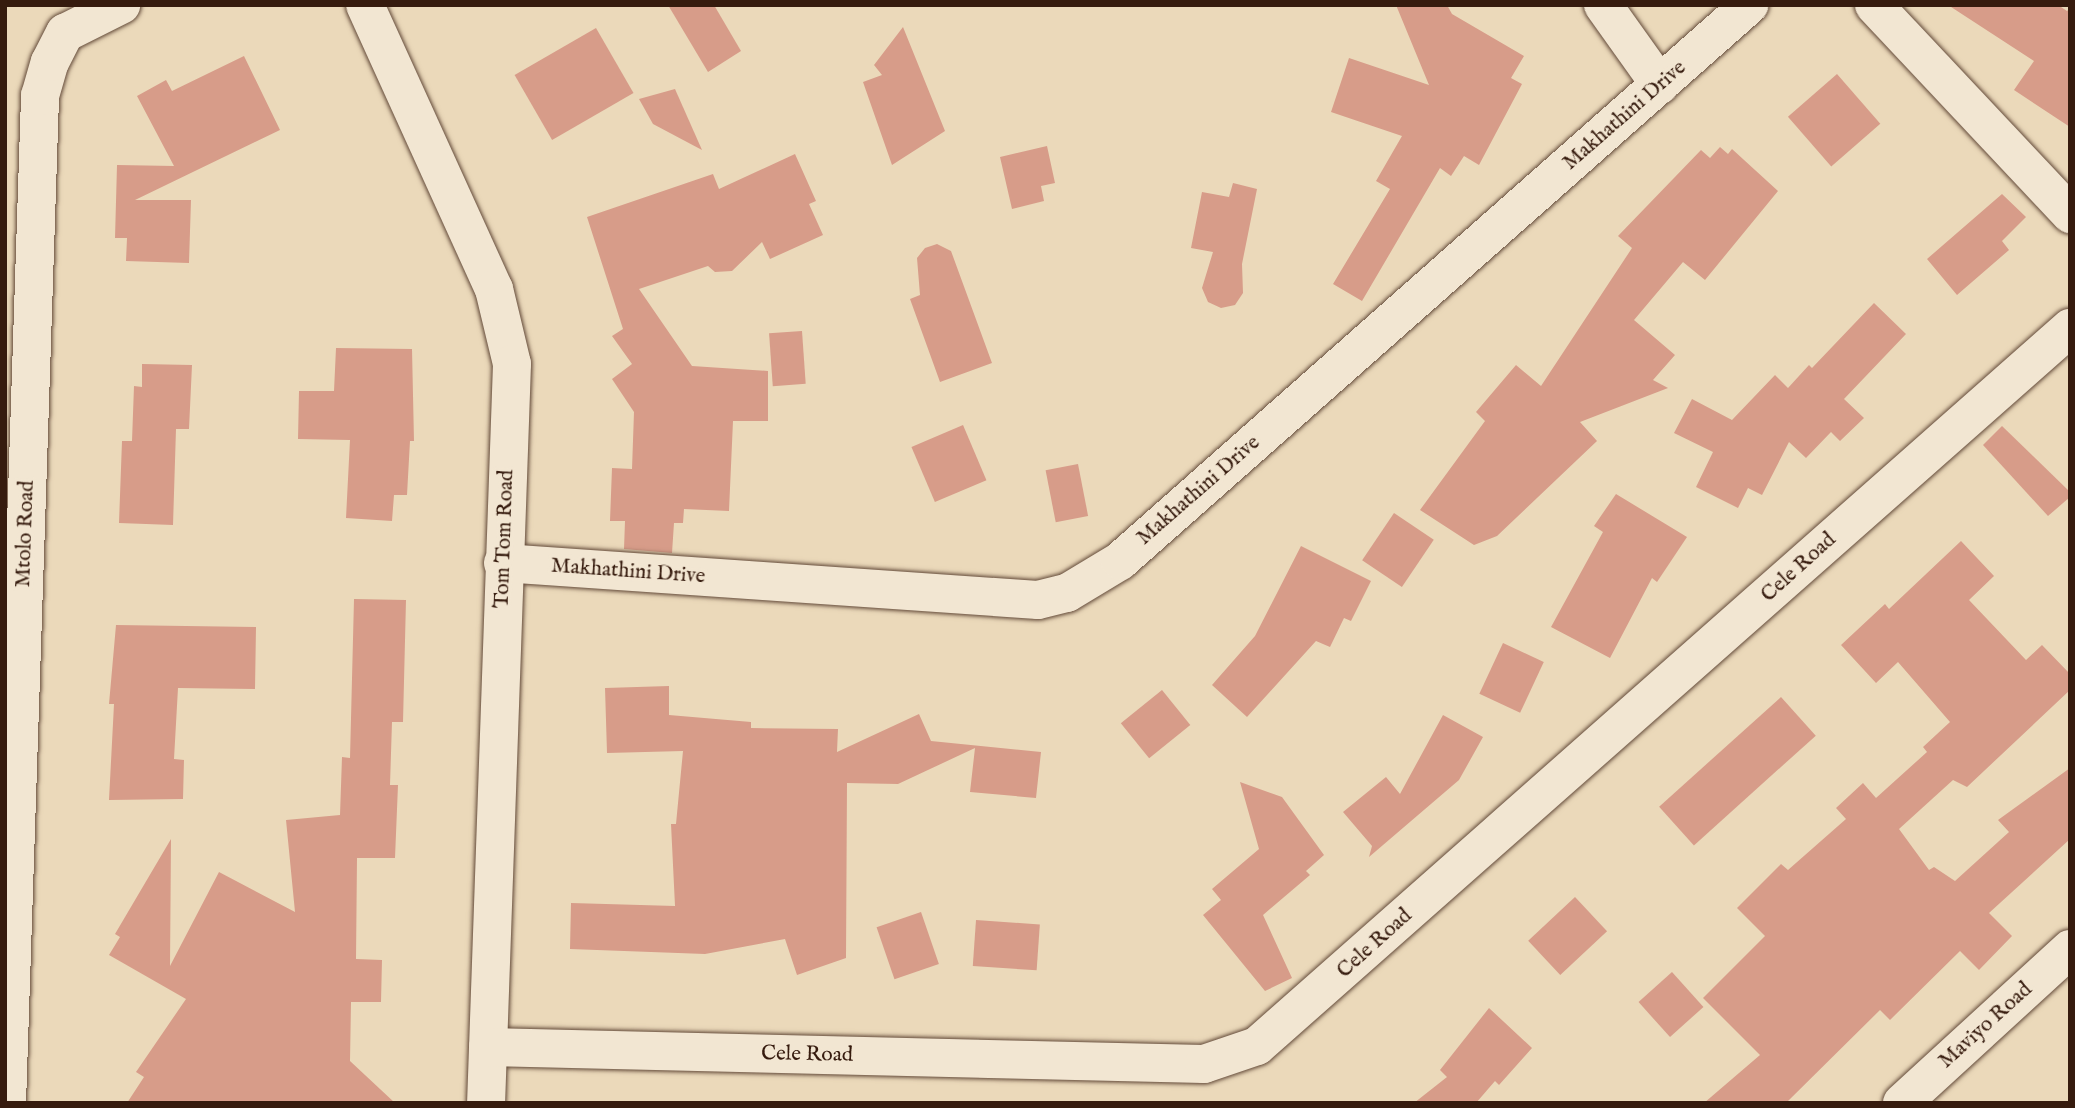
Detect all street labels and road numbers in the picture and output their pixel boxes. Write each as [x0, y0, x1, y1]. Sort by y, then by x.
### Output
street label: Makhathini Drive [1558, 56, 1692, 176]
street label: Makhathini Drive [1132, 431, 1266, 551]
street label: Tom Tom Road [490, 469, 520, 609]
street label: Mtolo Road [12, 480, 40, 588]
street label: Cele Road [1756, 528, 1842, 608]
street label: Makhathini Drive [550, 554, 706, 590]
street label: Cele Road [1332, 904, 1418, 984]
street label: Maviyo Road [1934, 978, 2038, 1074]
street label: Cele Road [761, 1042, 853, 1068]

